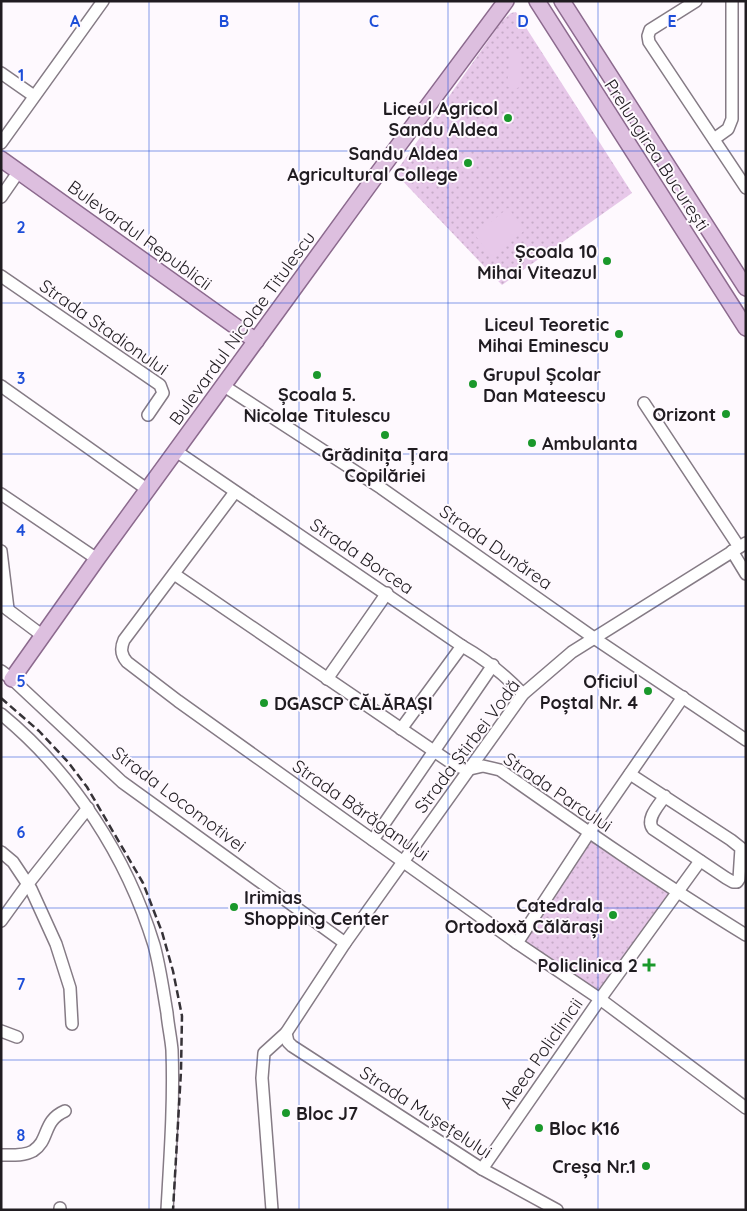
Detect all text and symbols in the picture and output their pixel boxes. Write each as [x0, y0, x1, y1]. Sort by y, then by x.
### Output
text: A [70, 11, 81, 31]
text: B [219, 11, 229, 31]
text: C [369, 11, 379, 31]
text: D [517, 11, 529, 31]
text: E [667, 11, 677, 31]
text: 1 [18, 65, 24, 85]
street label: Prelungirea București [599, 75, 715, 235]
place label: Liceul Agricol Sandu Aldea [383, 97, 498, 141]
marker: Liceul Agricol Sandu Aldea [502, 112, 514, 124]
place label: Sandu Aldea Agricultural College [287, 142, 458, 186]
marker: Sandu Aldea Agricultural College [462, 157, 474, 169]
street label: Bulevardul Republicii [63, 175, 217, 295]
text: 2 [16, 217, 26, 237]
street label: Bulevardul Nicolae Titulescu [164, 227, 320, 429]
place label: Școala 10 Mihai Viteazul [477, 240, 597, 284]
marker: Școala 10 Mihai Viteazul [601, 255, 613, 267]
street label: Strada Stadionului [35, 274, 173, 380]
place label: Liceul Teoretic Mihai Eminescu [478, 313, 609, 357]
marker: Liceul Teoretic Mihai Eminescu [613, 328, 625, 340]
place label: Grupul Școlar Dan Mateescu [483, 363, 606, 407]
text: 3 [17, 368, 25, 388]
marker: Școala 5. Nicolae Titulescu [311, 369, 323, 381]
marker: Grupul Școlar Dan Mateescu [467, 378, 479, 390]
place label: Școala 5. Nicolae Titulescu [243, 383, 391, 427]
place label: Orizont [652, 403, 716, 426]
marker: Orizont [720, 408, 732, 420]
marker: Grădinița Țara Copilăriei [379, 429, 391, 441]
place label: Ambulanta [542, 432, 638, 455]
marker: Ambulanta [526, 437, 538, 449]
place label: Grădinița Țara Copilăriei [321, 443, 449, 487]
street label: Strada Dunărea [435, 500, 557, 594]
street label: Strada Borcea [306, 513, 418, 599]
text: 4 [16, 520, 26, 540]
place label: Oficiul Poștal Nr. 4 [540, 670, 638, 715]
text: 5 [16, 671, 26, 691]
street label: Strada Știrbei Vodă [409, 675, 525, 817]
marker: Oficiul Poștal Nr. 4 [642, 685, 654, 697]
place label: DGASCP CĂLĂRAȘI [274, 692, 433, 715]
marker: DGASCP CĂLĂRAȘI [258, 697, 270, 709]
street label: Strada Locomotivei [107, 741, 251, 857]
street label: Strada Parcului [499, 747, 617, 837]
street label: Strada Bărăganului [288, 754, 434, 866]
text: 6 [17, 822, 26, 842]
place label: Irimias Shopping Center [244, 886, 389, 930]
place label: Catedrala Ortodoxă Călărași [445, 894, 603, 939]
marker: Irimias Shopping Center [228, 901, 240, 913]
marker: Catedrala Ortodoxă Călărași [607, 909, 619, 921]
place label: Policlinica 2 [538, 954, 638, 977]
marker: Policlinica 2 [642, 958, 656, 972]
text: 7 [17, 974, 26, 994]
street label: Aleea Policlinicii [494, 993, 588, 1113]
street label: Strada Mușețelului [356, 1061, 496, 1163]
place label: Bloc J7 [296, 1102, 358, 1125]
marker: Bloc J7 [280, 1107, 292, 1119]
place label: Bloc K16 [549, 1117, 620, 1140]
marker: Bloc K16 [533, 1122, 545, 1134]
text: 8 [17, 1125, 26, 1145]
place label: Creșa Nr.1 [552, 1155, 636, 1179]
marker: Creșa Nr.1 [640, 1160, 652, 1172]

